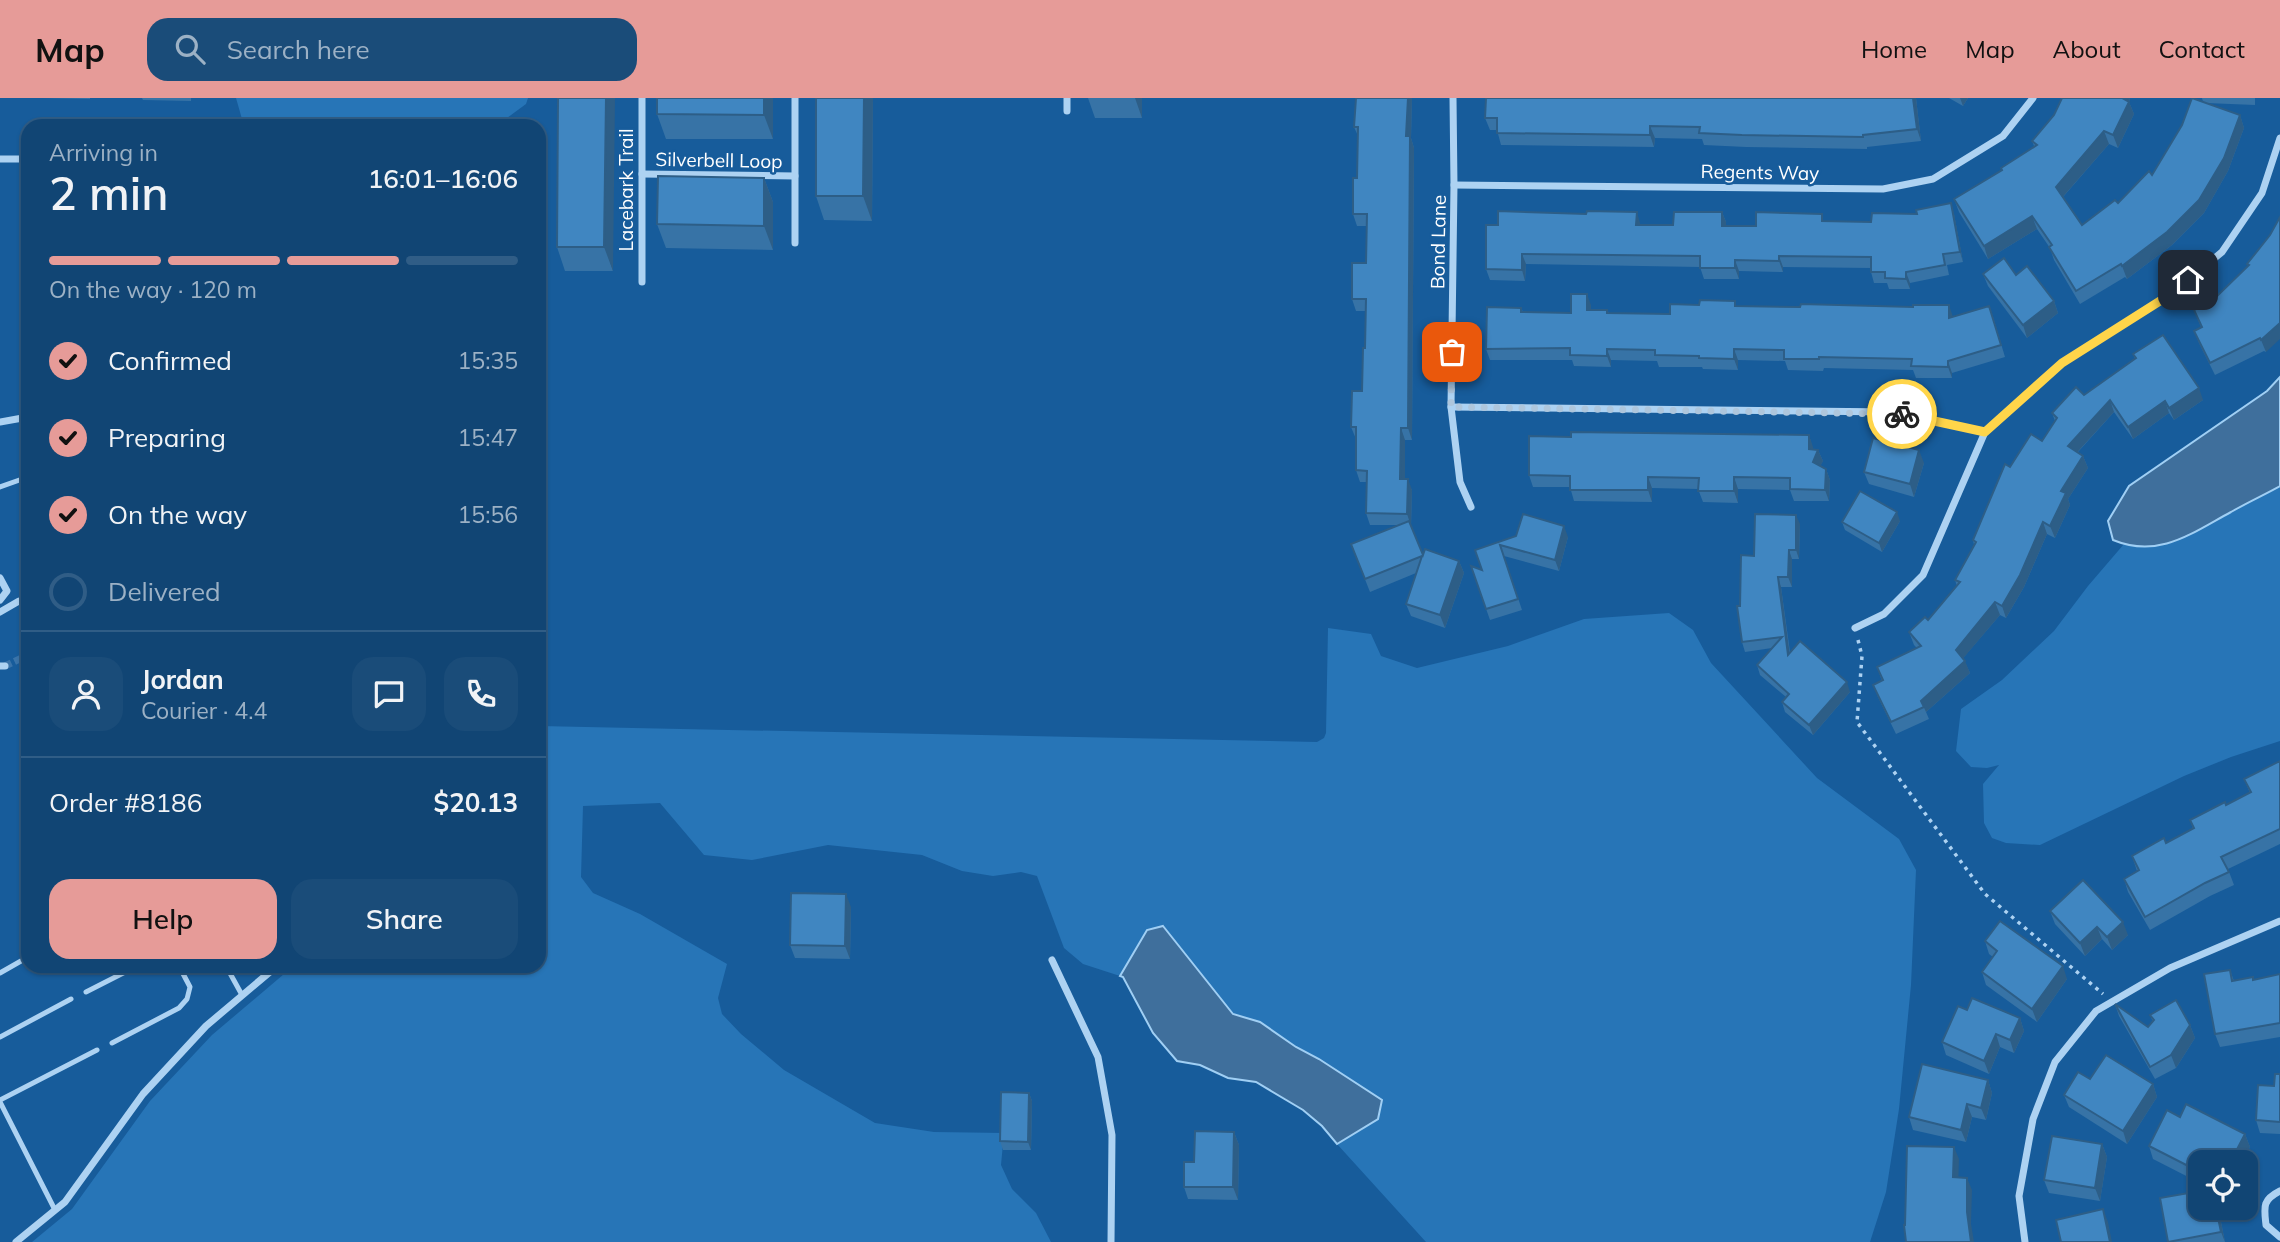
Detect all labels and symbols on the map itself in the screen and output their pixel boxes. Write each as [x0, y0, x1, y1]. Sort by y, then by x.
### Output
street label: Lacebark Trail [614, 128, 638, 252]
street label: Silverbell Loop [655, 147, 783, 173]
street label: Regents Way [1700, 159, 1820, 185]
street label: Bond Lane [1425, 195, 1451, 289]
pin [2158, 250, 2218, 310]
pin [1422, 322, 1482, 382]
courier [1867, 379, 1937, 449]

